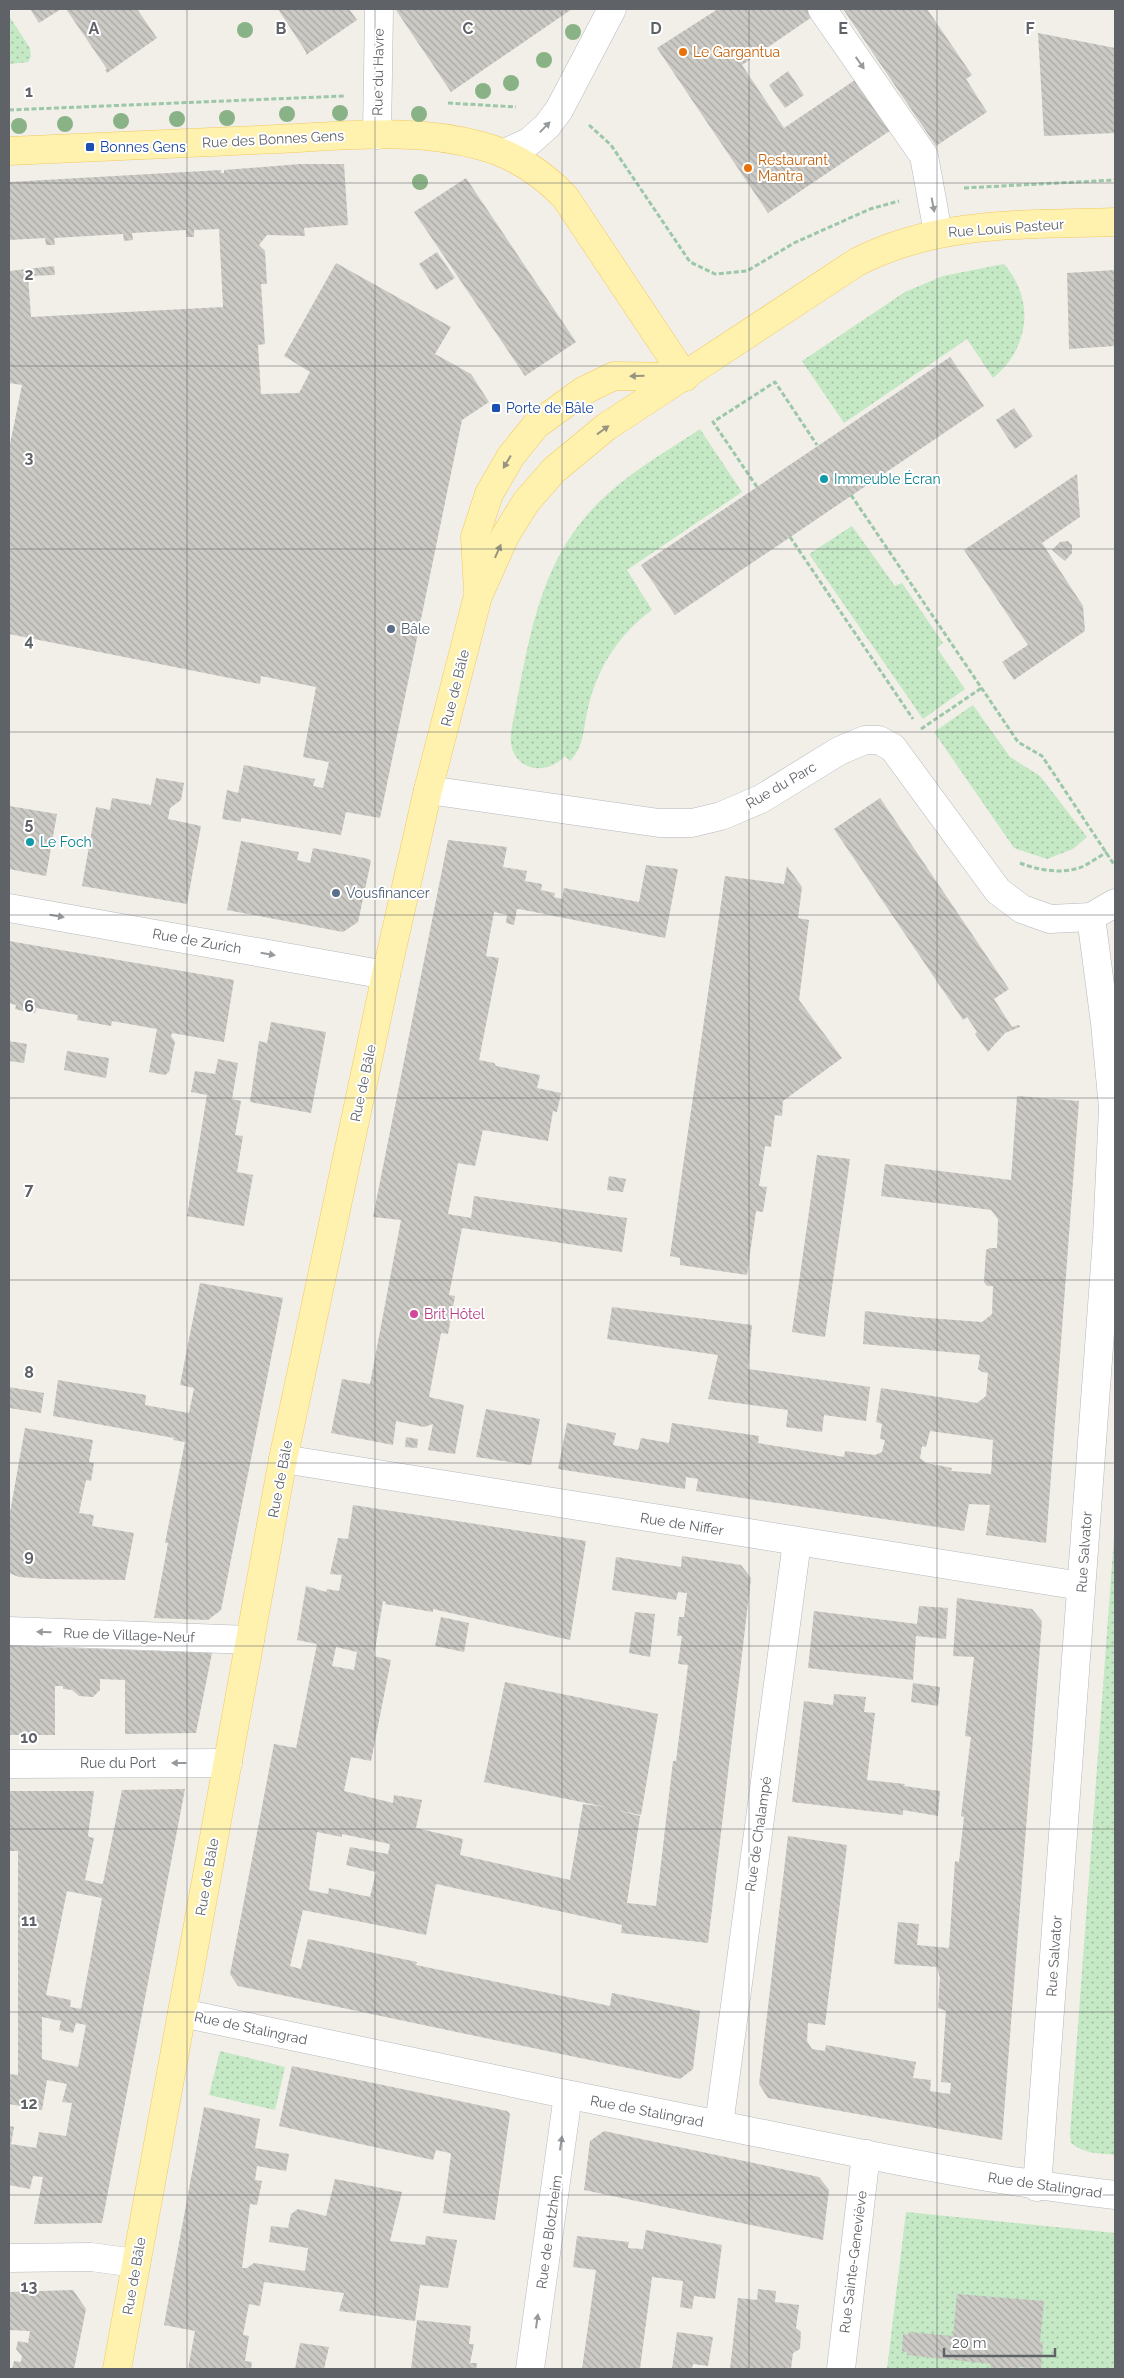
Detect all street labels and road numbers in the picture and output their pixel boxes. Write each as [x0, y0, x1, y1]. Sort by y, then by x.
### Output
street label: Rue du Havre [369, 28, 387, 116]
street label: Rue des Bonnes Gens [202, 127, 345, 151]
street label: Rue Louis Pasteur [947, 216, 1065, 240]
street label: Rue de Bâle [438, 648, 472, 728]
street label: Rue du Parc [743, 758, 819, 812]
street label: Rue de Zurich [151, 925, 243, 957]
street label: Rue de Bâle [347, 1043, 379, 1123]
street label: Rue de Bâle [265, 1439, 295, 1519]
street label: Rue de Niffer [639, 1509, 725, 1539]
street label: Rue Salvator [1073, 1511, 1095, 1593]
street label: Rue de Village-Neuf [63, 1625, 196, 1645]
street label: Rue du Port [80, 1755, 156, 1771]
street label: Rue de Chalampé [742, 1775, 774, 1893]
street label: Rue de Bâle [192, 1837, 222, 1917]
street label: Rue Salvator [1043, 1915, 1065, 1997]
street label: Rue de Stalingrad [193, 2008, 309, 2048]
street label: Rue de Stalingrad [589, 2092, 705, 2130]
street label: Rue de Stalingrad [987, 2169, 1103, 2201]
street label: Rue de Blotzheim [533, 2174, 565, 2290]
street label: Rue Sainte-Geneviève [836, 2190, 870, 2334]
street label: Rue de Bâle [119, 2236, 149, 2316]

